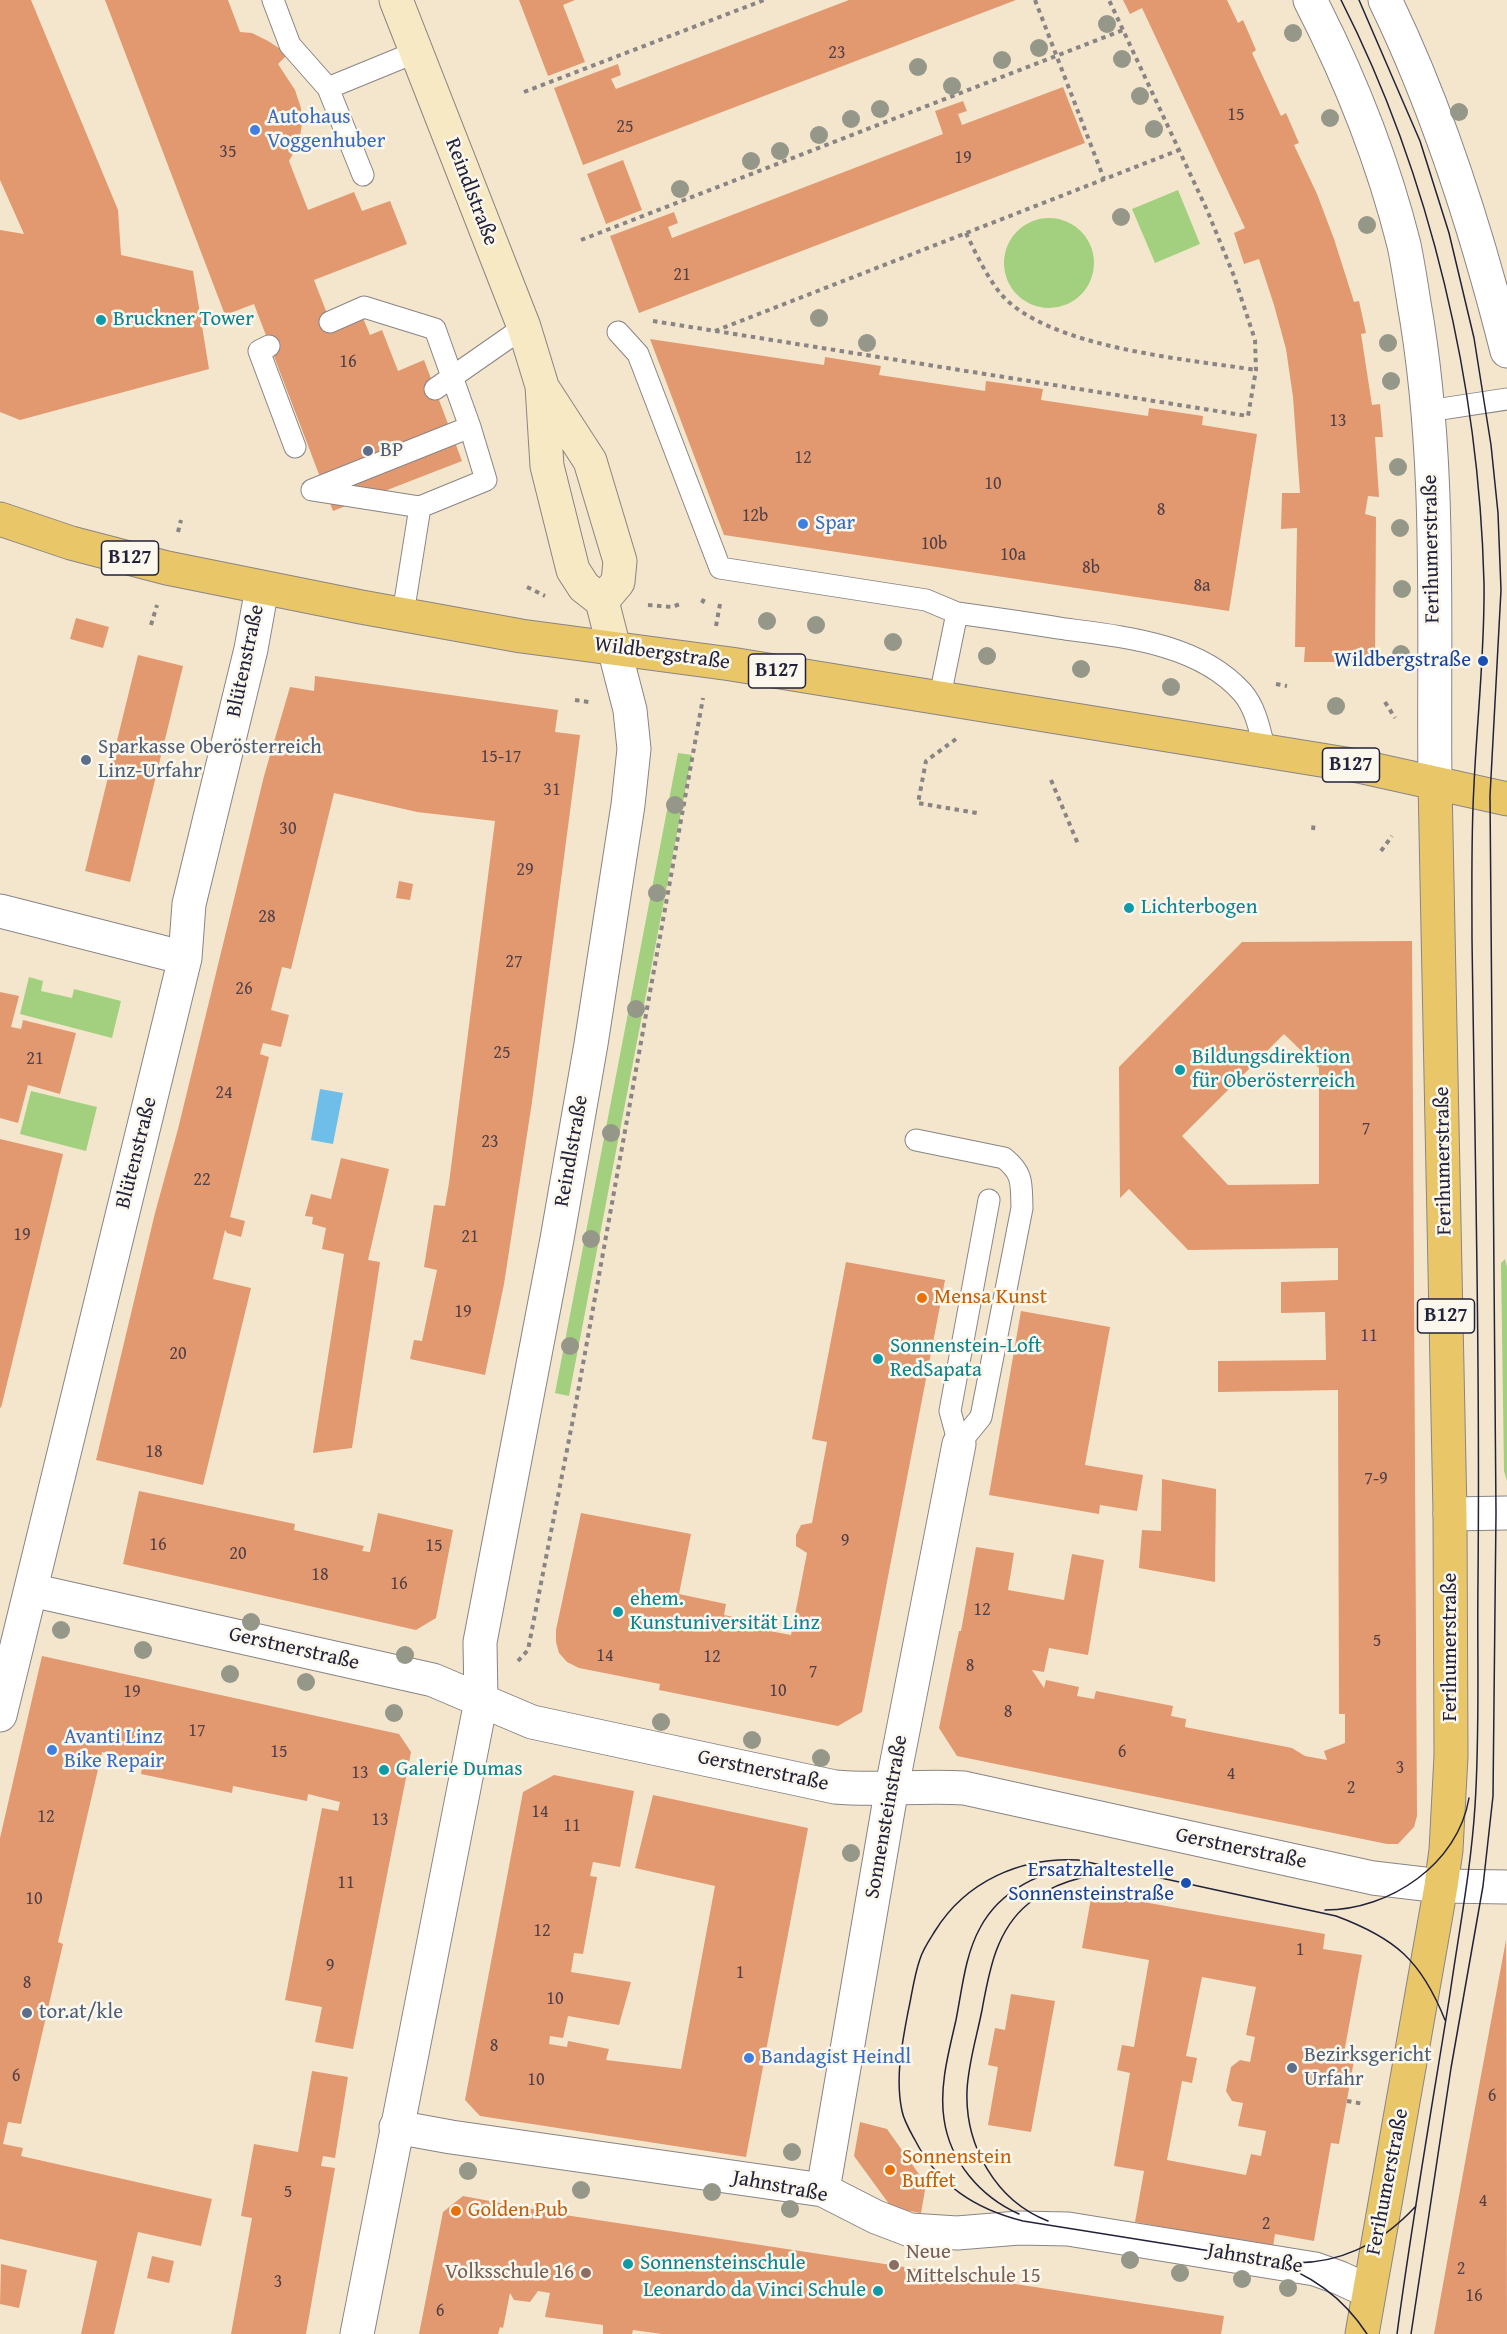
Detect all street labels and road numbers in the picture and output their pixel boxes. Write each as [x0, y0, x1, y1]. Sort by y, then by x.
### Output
street label: Reindlstraße [439, 135, 503, 249]
street label: Ferihumerstraße [1418, 474, 1446, 624]
road number: B127 [102, 541, 158, 575]
street label: Blütenstraße [222, 602, 270, 720]
street label: Wildbergstraße [592, 632, 732, 676]
road number: B127 [748, 654, 806, 688]
road number: B127 [1322, 748, 1380, 782]
street label: Ferihumerstraße [1430, 1086, 1458, 1236]
street label: Reindlstraße [550, 1093, 594, 1209]
street label: Blütenstraße [111, 1094, 163, 1212]
road number: B127 [1418, 1299, 1474, 1333]
street label: Ferihumerstraße [1438, 1573, 1464, 1721]
street label: Gerstnerstraße [226, 1622, 362, 1676]
street label: Sonnensteinstraße [860, 1733, 914, 1901]
street label: Gerstnerstraße [695, 1745, 831, 1797]
street label: Gerstnerstraße [1173, 1823, 1309, 1875]
street label: Ferihumerstraße [1361, 2106, 1415, 2258]
street label: Jahnstraße [730, 2165, 830, 2209]
street label: Jahnstraße [1205, 2238, 1305, 2280]

